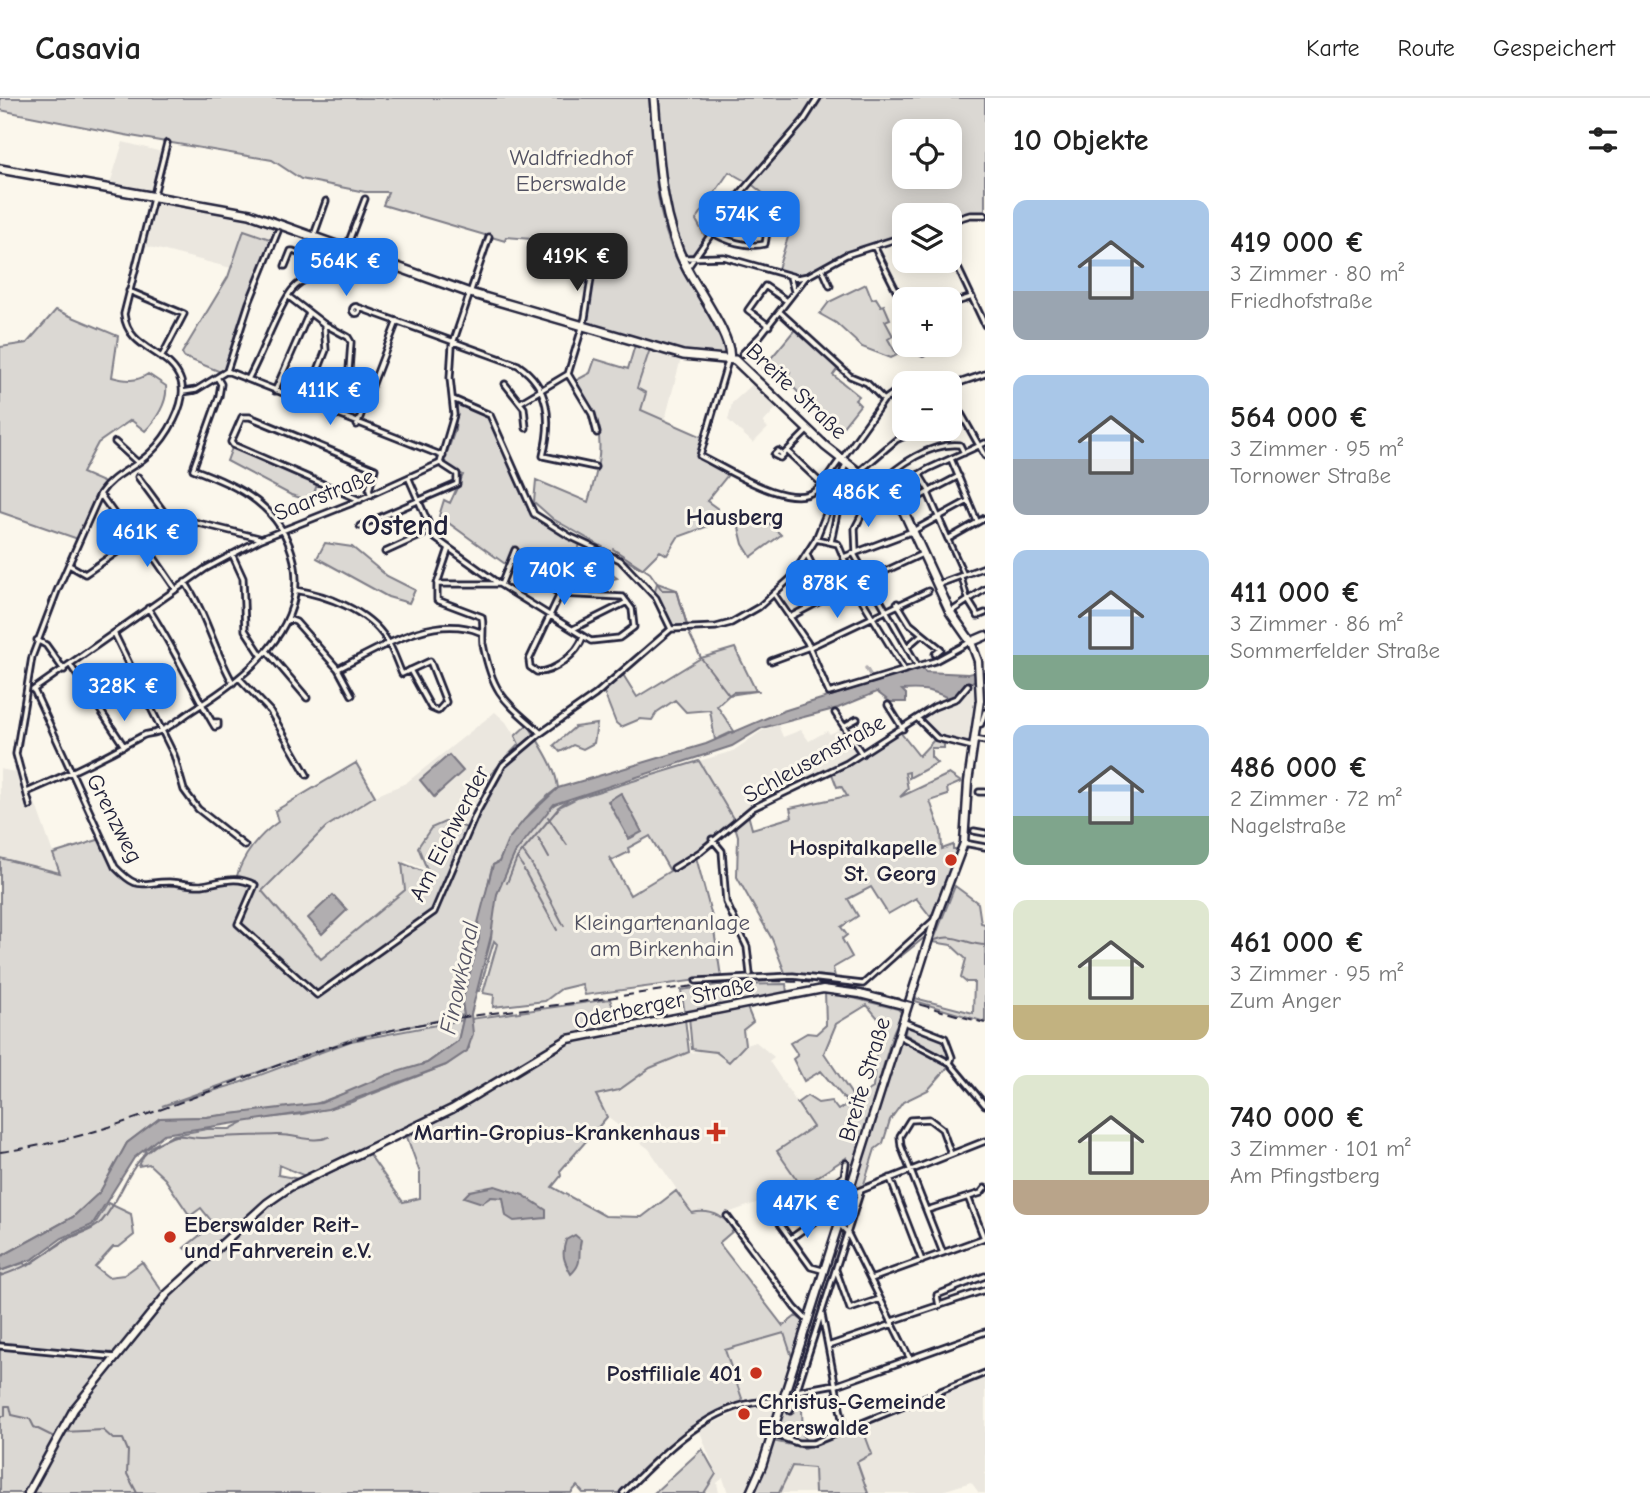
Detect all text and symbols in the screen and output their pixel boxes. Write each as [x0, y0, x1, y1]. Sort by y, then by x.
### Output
text: Casavia [35, 29, 141, 67]
text: Karte [1306, 34, 1360, 62]
text: Route [1398, 34, 1455, 62]
text: Gespeichert [1493, 34, 1615, 62]
map controls [892, 119, 962, 441]
button: locate [892, 119, 962, 189]
icon: filters [1584, 121, 1622, 159]
text: 10 Objekte [1013, 123, 1149, 158]
park label: Waldfriedhof Eberswalde [510, 144, 634, 197]
pin: 574K € [692, 192, 806, 251]
text: 574K € [715, 200, 783, 227]
button: layers [892, 203, 962, 273]
text: 419 000 € [1230, 225, 1365, 260]
icon: home [1069, 228, 1153, 312]
pin: 419K € [520, 234, 634, 293]
pin: 564K € [289, 238, 403, 298]
text: 419K € [543, 242, 611, 269]
text: 564K € [310, 247, 382, 274]
text: 3 Zimmer · 80 m² [1230, 260, 1404, 287]
button: + [892, 287, 962, 357]
text: Friedhofstraße [1230, 287, 1373, 314]
street label: Breite Straße [741, 338, 853, 445]
pin: 411K € [273, 368, 387, 427]
button: − [892, 371, 962, 441]
text: 411K € [297, 376, 363, 403]
text: 564 000 € [1230, 400, 1369, 435]
icon: home [1069, 403, 1153, 487]
text: 3 Zimmer · 95 m² [1230, 435, 1403, 462]
street label: Saarstraße [270, 462, 378, 527]
text: Tornower Straße [1230, 462, 1391, 489]
pin: 486K € [811, 470, 925, 529]
text: 486K € [832, 478, 904, 505]
district label: Hausberg [686, 503, 784, 531]
district label: Ostend [361, 508, 449, 543]
pin: 461K € [90, 510, 204, 569]
text: 461K € [113, 518, 181, 545]
pin: 740K € [507, 547, 621, 607]
text: 740K € [529, 556, 599, 583]
pin: 878K € [780, 560, 894, 620]
text: 878K € [802, 569, 872, 596]
text: 411 000 € [1230, 575, 1361, 610]
icon: home [1069, 578, 1153, 662]
text: 3 Zimmer · 86 m² [1230, 610, 1403, 637]
text: Sommerfelder Straße [1230, 637, 1440, 664]
pin: 328K € [67, 664, 181, 723]
text: 328K € [88, 672, 160, 699]
street label: Schleusenstraße [738, 708, 890, 809]
text: 486 000 € [1230, 750, 1369, 785]
icon: home [1069, 753, 1153, 837]
street label: Am Eichwerder [404, 760, 496, 906]
street label: Grenzweg [81, 769, 148, 867]
text: 2 Zimmer · 72 m² [1230, 785, 1402, 812]
text: Nagelstraße [1230, 812, 1346, 839]
place label: Hospitalkapelle St. Georg [789, 834, 937, 887]
marker: Hospitalkapelle St. Georg [943, 852, 959, 868]
park label: Kleingartenanlage am Birkenhain [574, 909, 750, 962]
water label: Finowkanal [433, 918, 485, 1037]
text: 461 000 € [1230, 925, 1365, 960]
icon: home [1069, 928, 1153, 1012]
text: 3 Zimmer · 95 m² [1230, 960, 1403, 987]
street label: Oderberger Straße [571, 970, 757, 1035]
text: Zum Anger [1230, 987, 1341, 1014]
street label: Breite Straße [833, 1014, 896, 1144]
text: 740 000 € [1230, 1100, 1366, 1135]
icon: home [1069, 1103, 1153, 1187]
place label: Martin-Gropius-Krankenhaus [414, 1119, 700, 1146]
marker: Martin-Gropius-Krankenhaus [706, 1122, 726, 1142]
text: 3 Zimmer · 101 m² [1230, 1135, 1411, 1162]
text: Am Pfingstberg [1230, 1162, 1380, 1189]
pin: 447K € [750, 1180, 864, 1240]
text: 447K € [773, 1189, 841, 1216]
place label: Eberswalder Reit- und Fahrverein e.V. [184, 1211, 372, 1264]
marker: Eberswalder Reit- und Fahrverein e.V. [162, 1229, 178, 1245]
place label: Postfiliale 401 [607, 1360, 742, 1387]
marker: Postfiliale 401 [748, 1365, 764, 1381]
place label: Christus-Gemeinde Eberswalde [758, 1388, 946, 1441]
marker: Christus-Gemeinde Eberswalde [736, 1406, 752, 1422]

